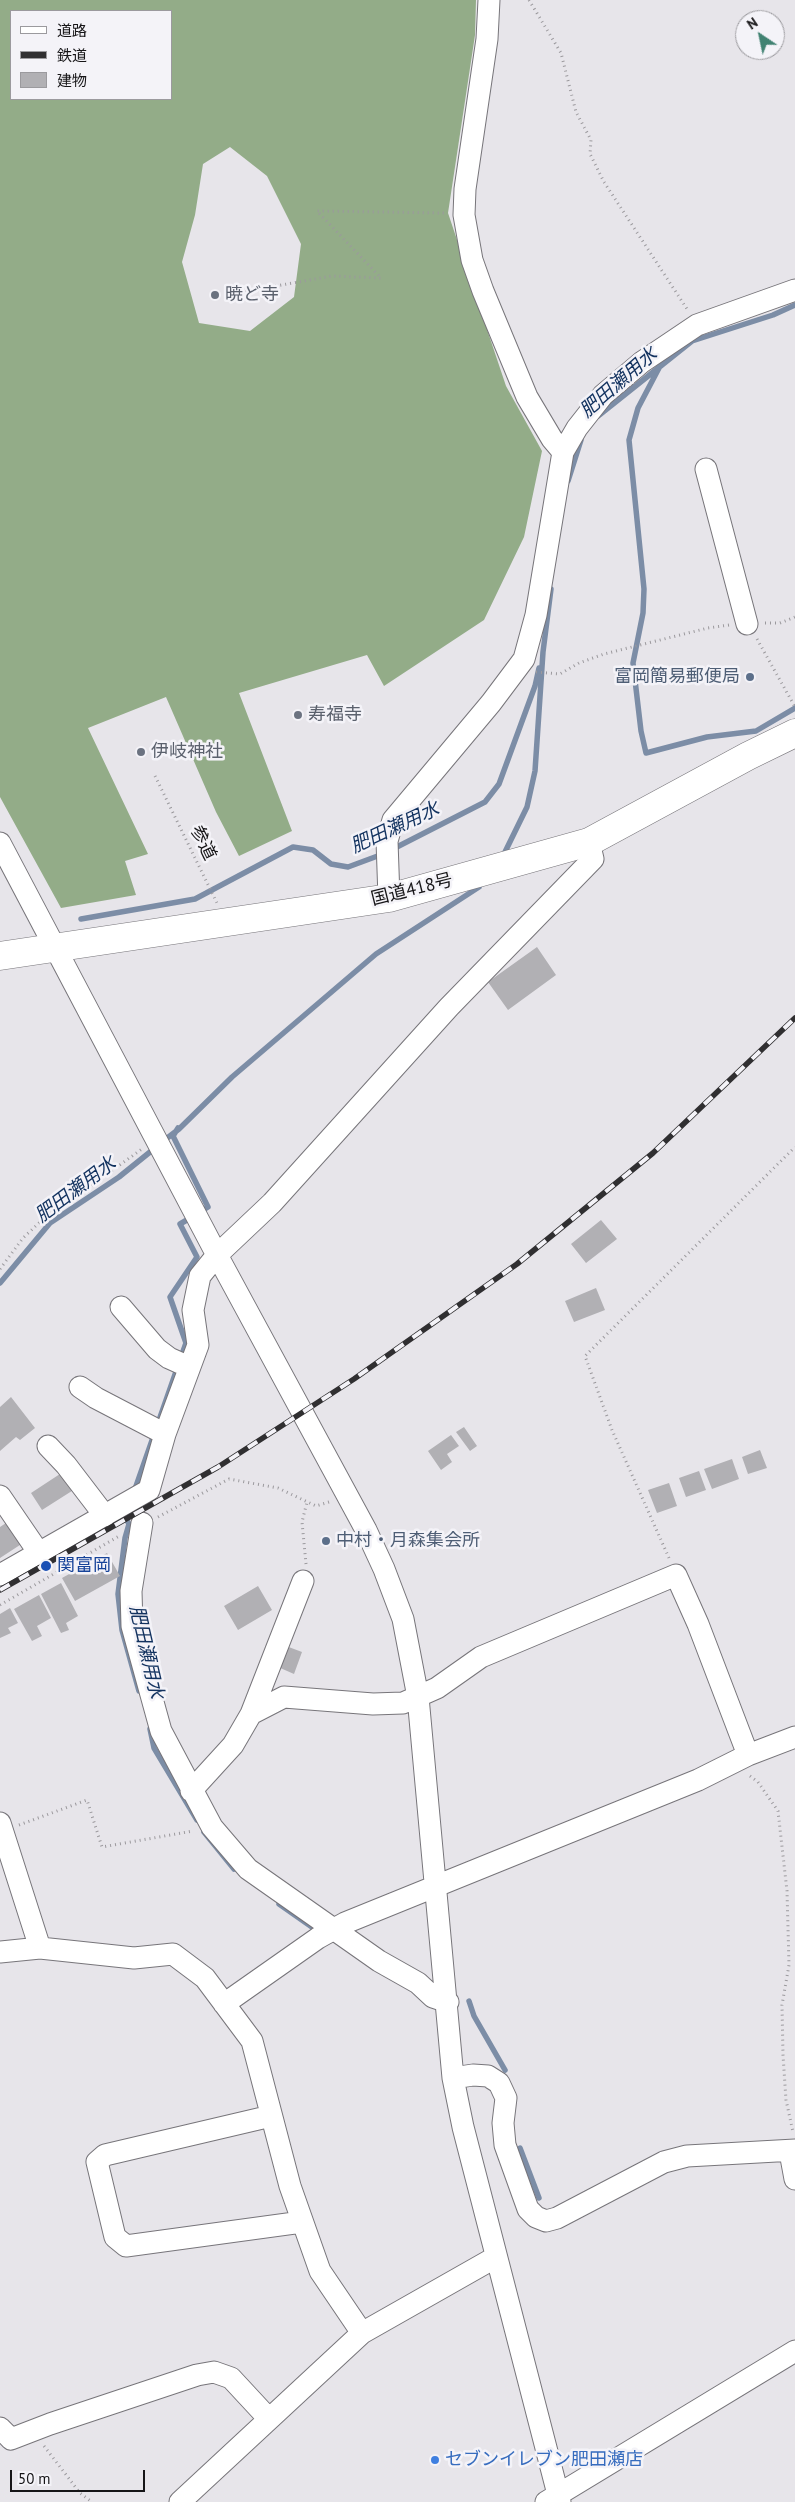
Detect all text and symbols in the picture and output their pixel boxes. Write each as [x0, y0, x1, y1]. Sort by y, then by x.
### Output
legend [10, 10, 172, 100]
north arrow [735, 10, 785, 60]
text: N [743, 13, 761, 33]
text: 道路 [57, 21, 87, 40]
text: 鉄道 [57, 46, 87, 65]
text: 建物 [57, 71, 87, 90]
place label: 暁ど寺 [225, 284, 279, 306]
marker: 暁ど寺 [209, 289, 221, 301]
water label: 肥田瀬用水 [576, 343, 662, 423]
place label: 富岡簡易郵便局 [614, 666, 740, 688]
marker: 富岡簡易郵便局 [744, 671, 756, 683]
place label: 寿福寺 [308, 704, 362, 726]
marker: 寿福寺 [292, 709, 304, 721]
place label: 伊岐神社 [151, 741, 223, 763]
marker: 伊岐神社 [135, 746, 147, 758]
water label: 肥田瀬用水 [347, 798, 443, 858]
street label: 参道 [185, 822, 221, 864]
street label: 国道418号 [369, 869, 455, 911]
water label: 肥田瀬用水 [31, 1152, 121, 1228]
place label: 中村・月森集会所 [336, 1530, 480, 1552]
marker: 中村・月森集会所 [320, 1535, 332, 1547]
place label: 関富岡 [57, 1555, 111, 1577]
marker: 関富岡 [39, 1559, 53, 1573]
water label: 肥田瀬用水 [124, 1603, 168, 1701]
place label: セブンイレブン肥田瀬店 [445, 2449, 643, 2471]
marker: セブンイレブン肥田瀬店 [429, 2454, 441, 2466]
scale bar [12, 2460, 148, 2492]
text: 50 m [18, 2469, 51, 2488]

